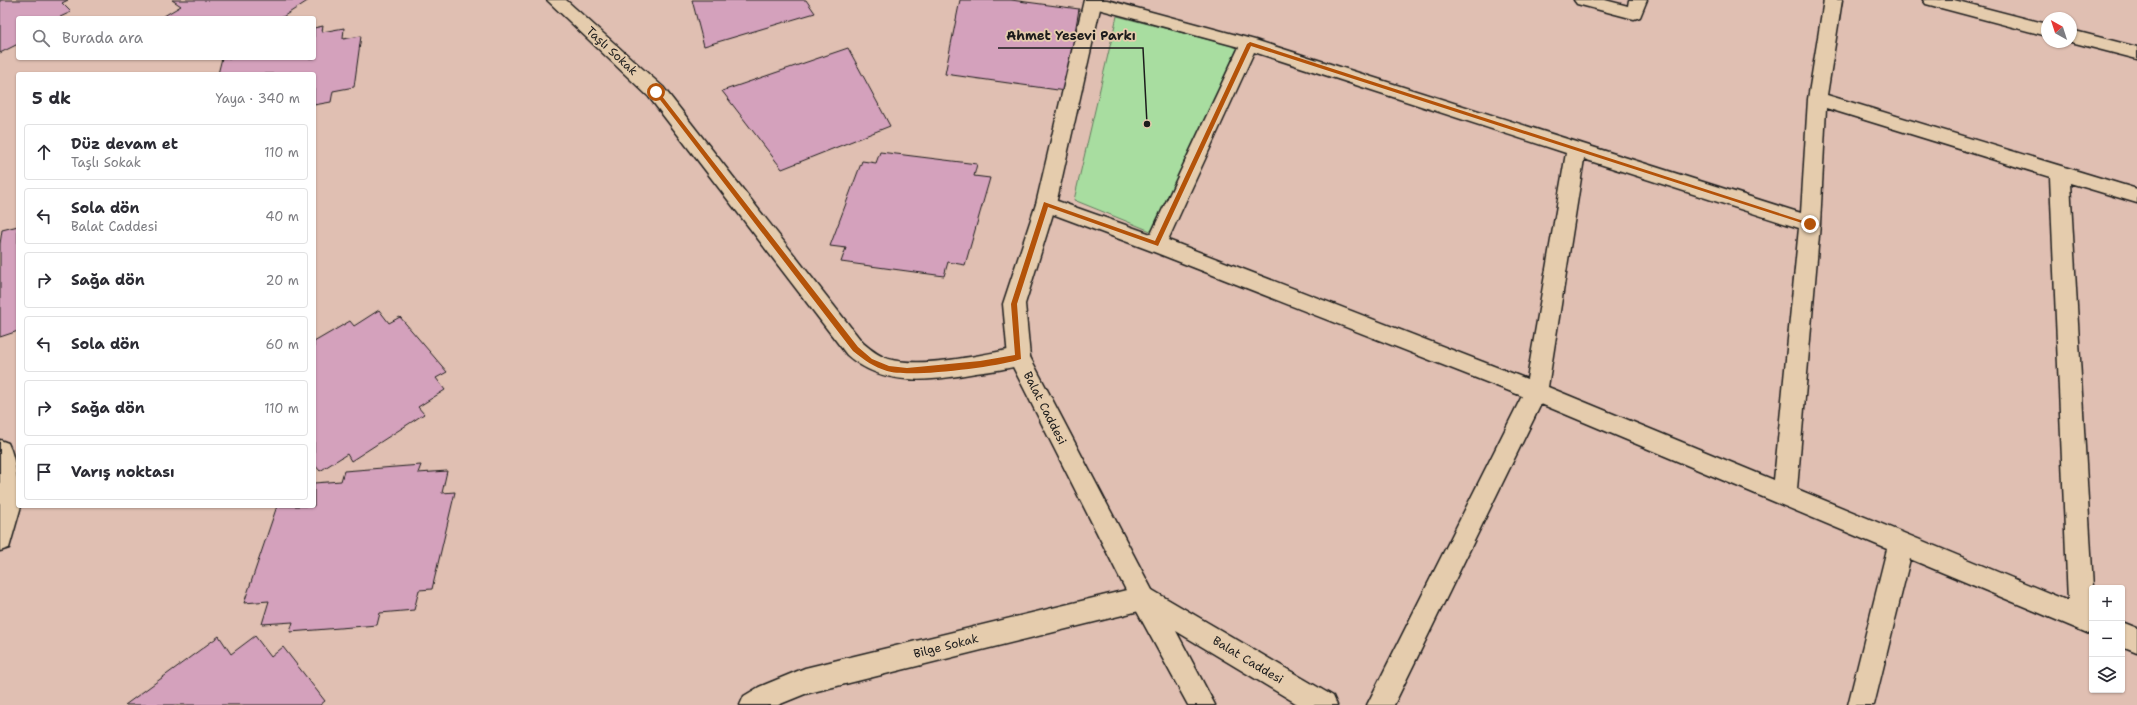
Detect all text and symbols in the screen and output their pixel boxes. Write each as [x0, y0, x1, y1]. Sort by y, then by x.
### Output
north arrow [2041, 12, 2077, 48]
search box [16, 16, 316, 60]
street label: Taşlı Sokak [583, 23, 641, 79]
callout: Ahmet Yesevi Parkı [998, 23, 1143, 48]
icon: search [30, 27, 52, 49]
text: Ahmet Yesevi Parkı [1006, 27, 1136, 44]
text: Burada ara [62, 28, 143, 48]
route start [647, 83, 665, 101]
text: 5 dk [32, 87, 71, 109]
text: Yaya · 340 m [215, 90, 300, 107]
text: Düz devam et [71, 134, 178, 154]
icon: ahead [33, 141, 55, 163]
text: 110 m [264, 144, 299, 161]
text: Taşlı Sokak [71, 154, 141, 171]
text: Sola dön [71, 198, 140, 218]
icon: left [33, 205, 55, 227]
text: 40 m [265, 208, 299, 225]
route end [1801, 215, 1819, 233]
text: Balat Caddesi [71, 218, 158, 235]
icon: right [33, 269, 55, 291]
text: Sağa dön [71, 270, 145, 290]
text: 20 m [266, 272, 299, 289]
icon: left [33, 333, 55, 355]
text: Sola dön [71, 334, 140, 354]
text: 60 m [266, 336, 299, 353]
street label: Balat Caddesi [1020, 369, 1070, 447]
icon: right [33, 397, 55, 419]
text: Sağa dön [71, 398, 145, 418]
text: 110 m [264, 400, 299, 417]
icon: arrive [33, 461, 55, 483]
text: Varış noktası [71, 462, 175, 482]
map controls [2089, 585, 2125, 693]
button: + [2089, 585, 2125, 621]
button: − [2089, 621, 2125, 657]
street label: Bilge Sokak [912, 630, 980, 662]
street label: Balat Caddesi [1210, 633, 1286, 687]
button: layers [2089, 657, 2125, 693]

